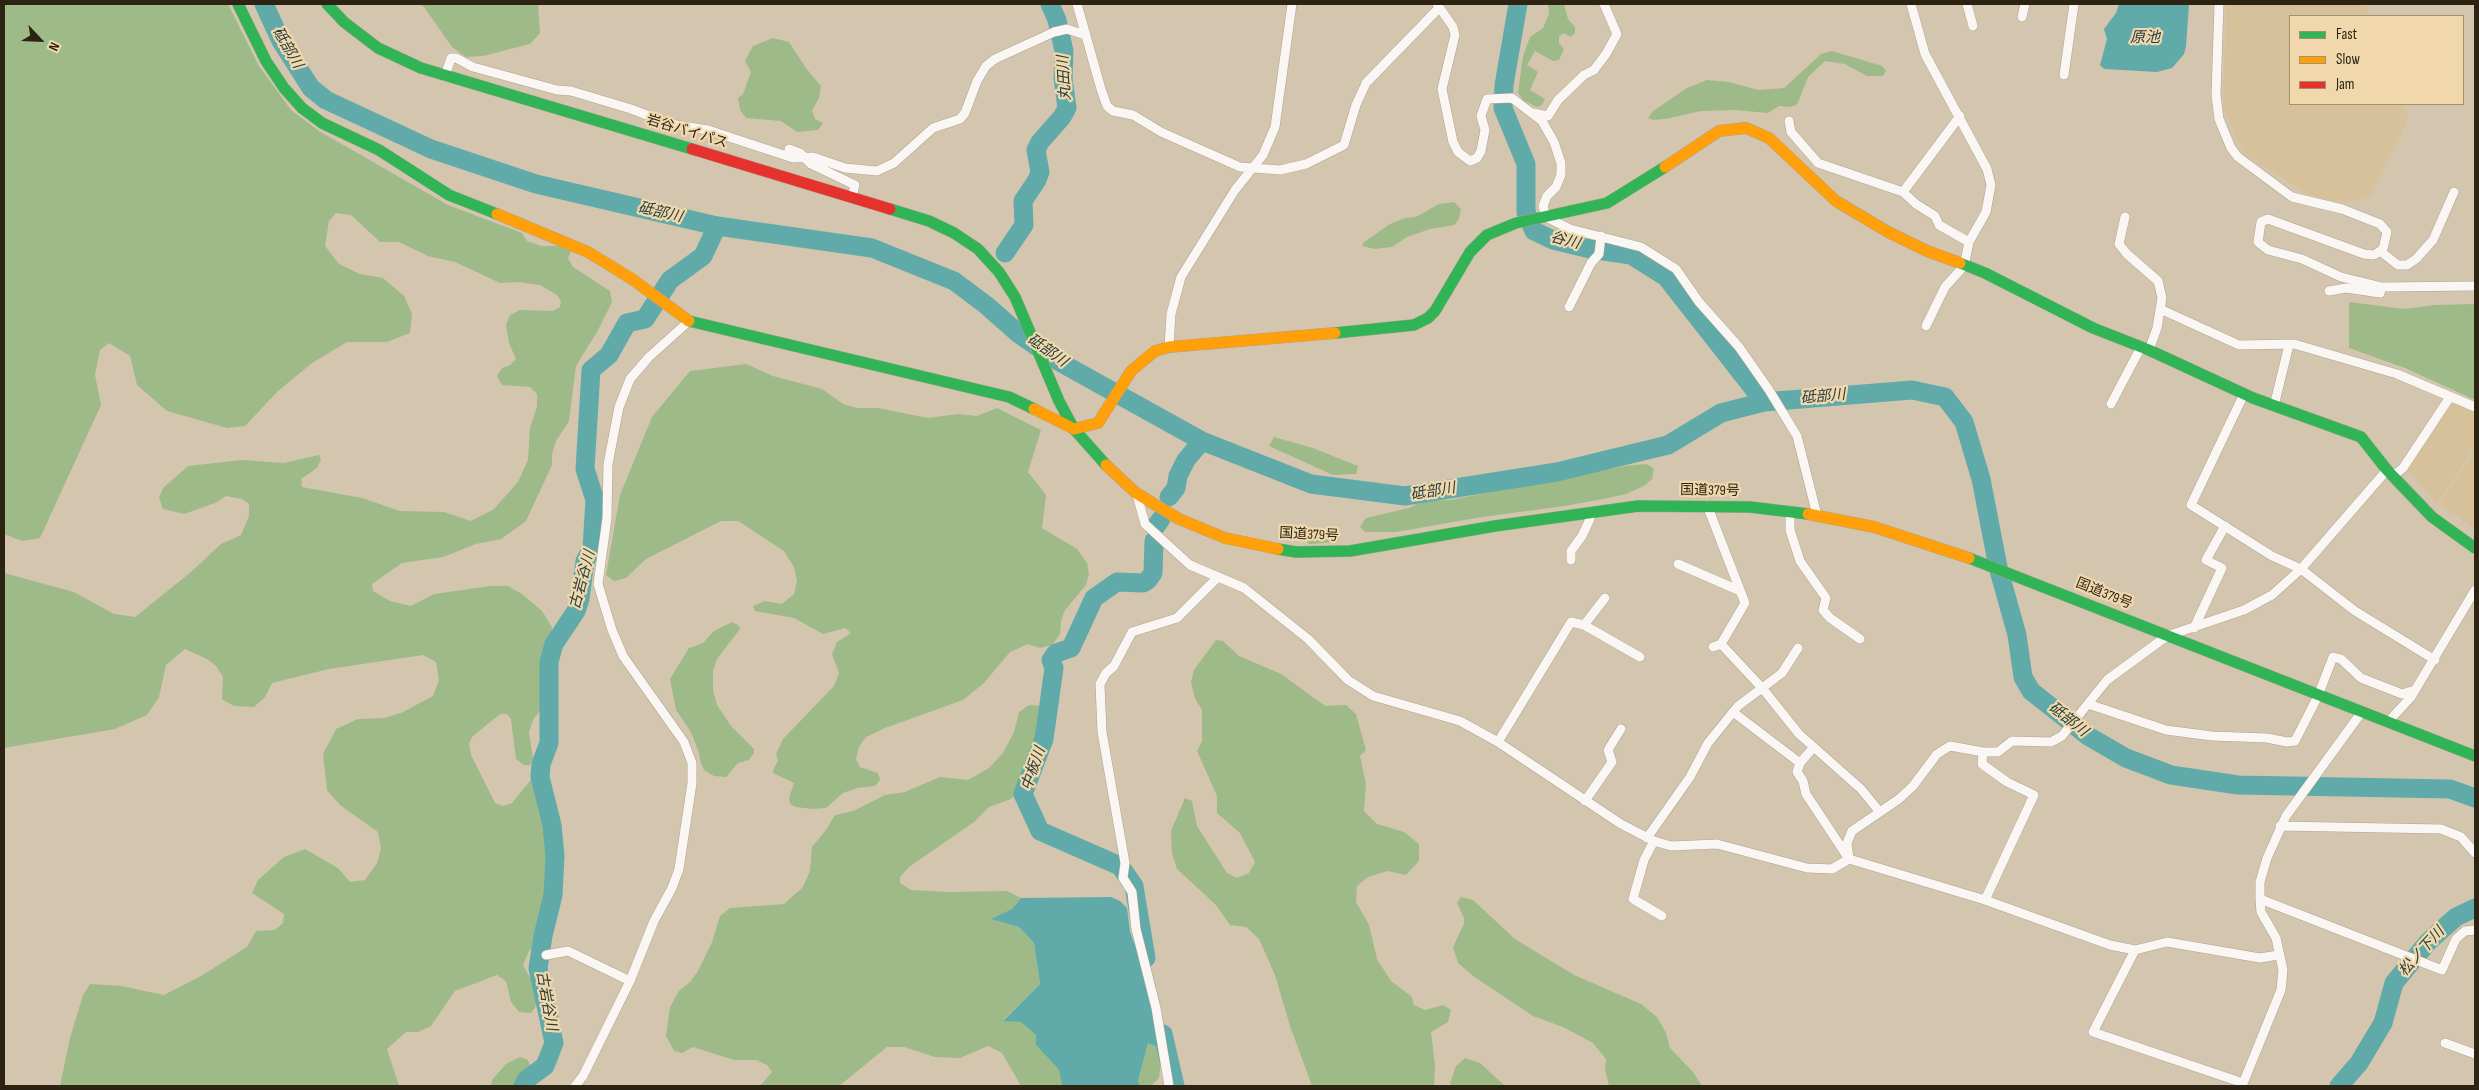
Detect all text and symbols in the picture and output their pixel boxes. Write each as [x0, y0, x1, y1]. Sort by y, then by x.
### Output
north arrow [15, 15, 65, 65]
legend [2289, 15, 2464, 105]
water label: 砥部川 [268, 24, 306, 72]
text: Fast [2336, 25, 2357, 44]
water label: 原池 [2130, 29, 2160, 47]
text: N [45, 40, 63, 54]
text: Slow [2336, 50, 2360, 69]
water label: 丸田川 [1055, 55, 1075, 101]
text: Jam [2336, 75, 2354, 94]
street label: 岩谷バイパス [644, 112, 730, 152]
water label: 砥部川 [636, 199, 684, 227]
water label: 谷川 [1548, 228, 1582, 254]
water label: 砥部川 [1023, 331, 1071, 371]
water label: 砥部川 [1800, 386, 1846, 408]
water label: 砥部川 [1409, 480, 1457, 504]
street label: 国道379号 [1680, 482, 1740, 500]
street label: 国道379号 [1279, 525, 1339, 545]
water label: 古岩谷川 [567, 549, 599, 611]
street label: 国道379号 [2073, 575, 2135, 613]
water label: 砥部川 [2045, 699, 2091, 741]
water label: 中板川 [1018, 745, 1050, 793]
water label: 松ノ下川 [2395, 924, 2449, 980]
water label: 古岩谷川 [532, 970, 560, 1032]

